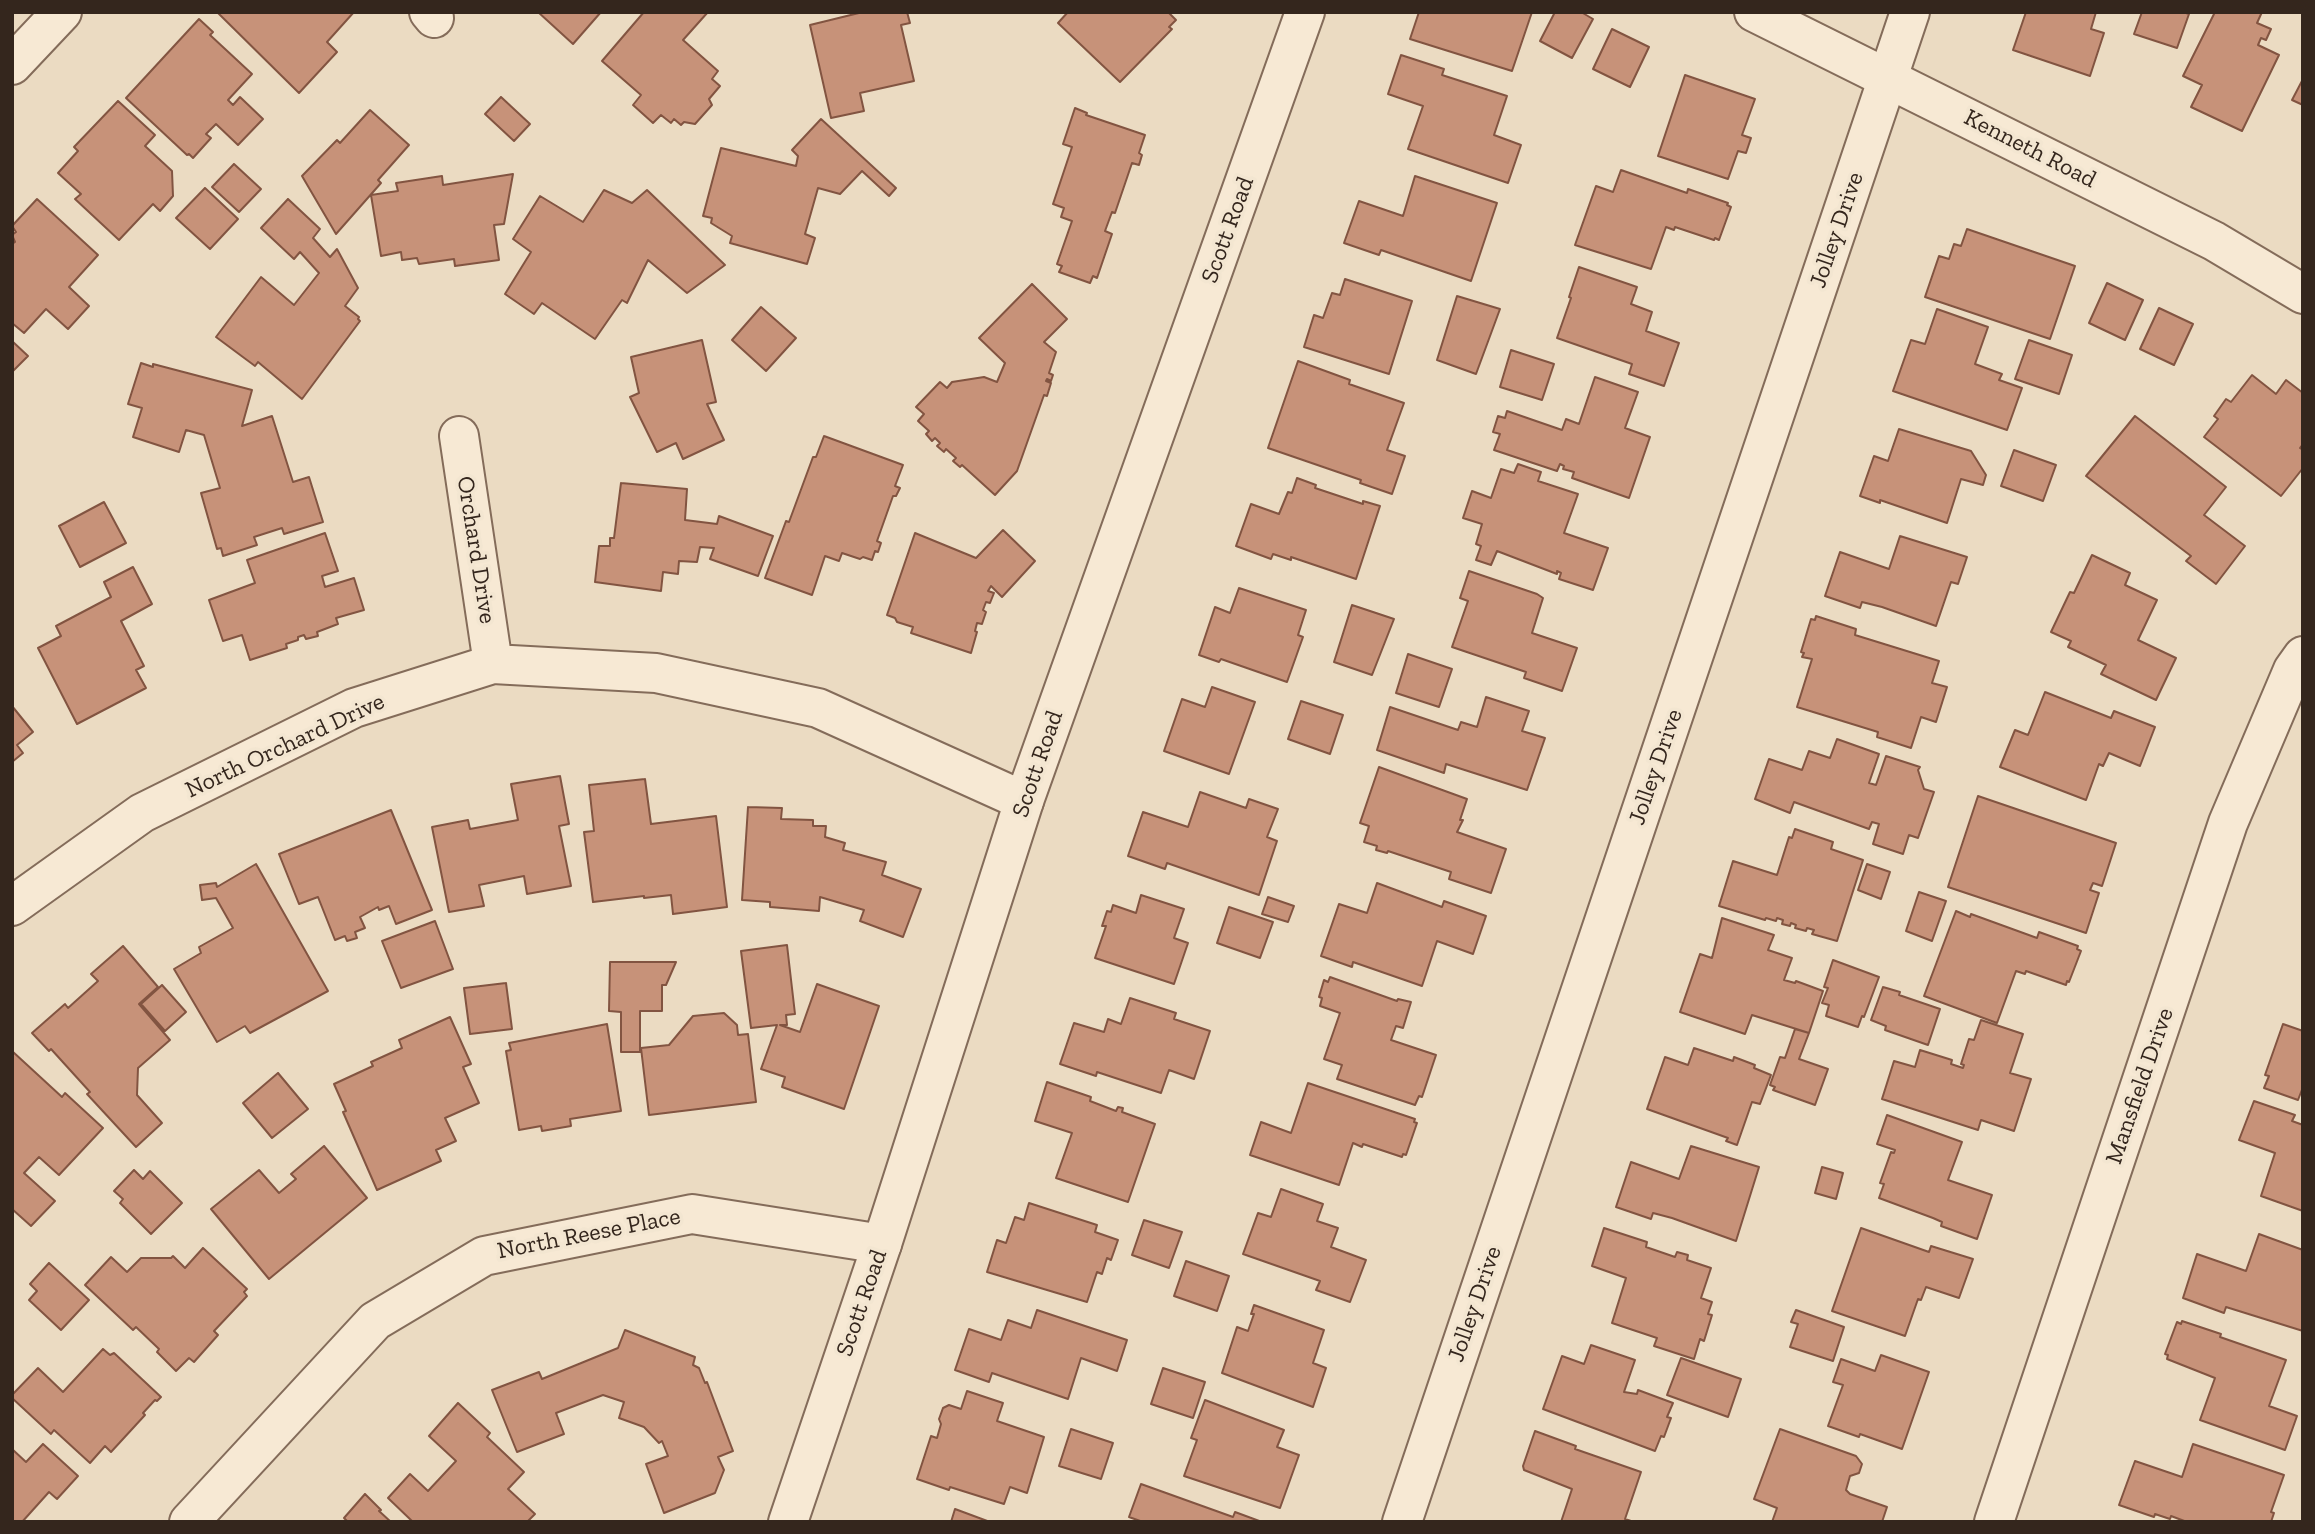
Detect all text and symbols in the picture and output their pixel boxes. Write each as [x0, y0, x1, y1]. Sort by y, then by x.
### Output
street label: Kenneth Road [1959, 103, 2101, 195]
street label: Jolley Drive [1804, 168, 1870, 292]
street label: Scott Road [1195, 173, 1261, 287]
street label: Orchard Drive [450, 474, 502, 626]
street label: North Orchard Drive [181, 687, 389, 805]
street label: Jolley Drive [1623, 705, 1689, 829]
street label: Scott Road [1006, 707, 1070, 821]
street label: Mansfield Drive [2100, 1004, 2180, 1168]
street label: North Reese Place [495, 1202, 683, 1266]
street label: Jolley Drive [1442, 1242, 1508, 1366]
street label: Scott Road [830, 1246, 894, 1360]

